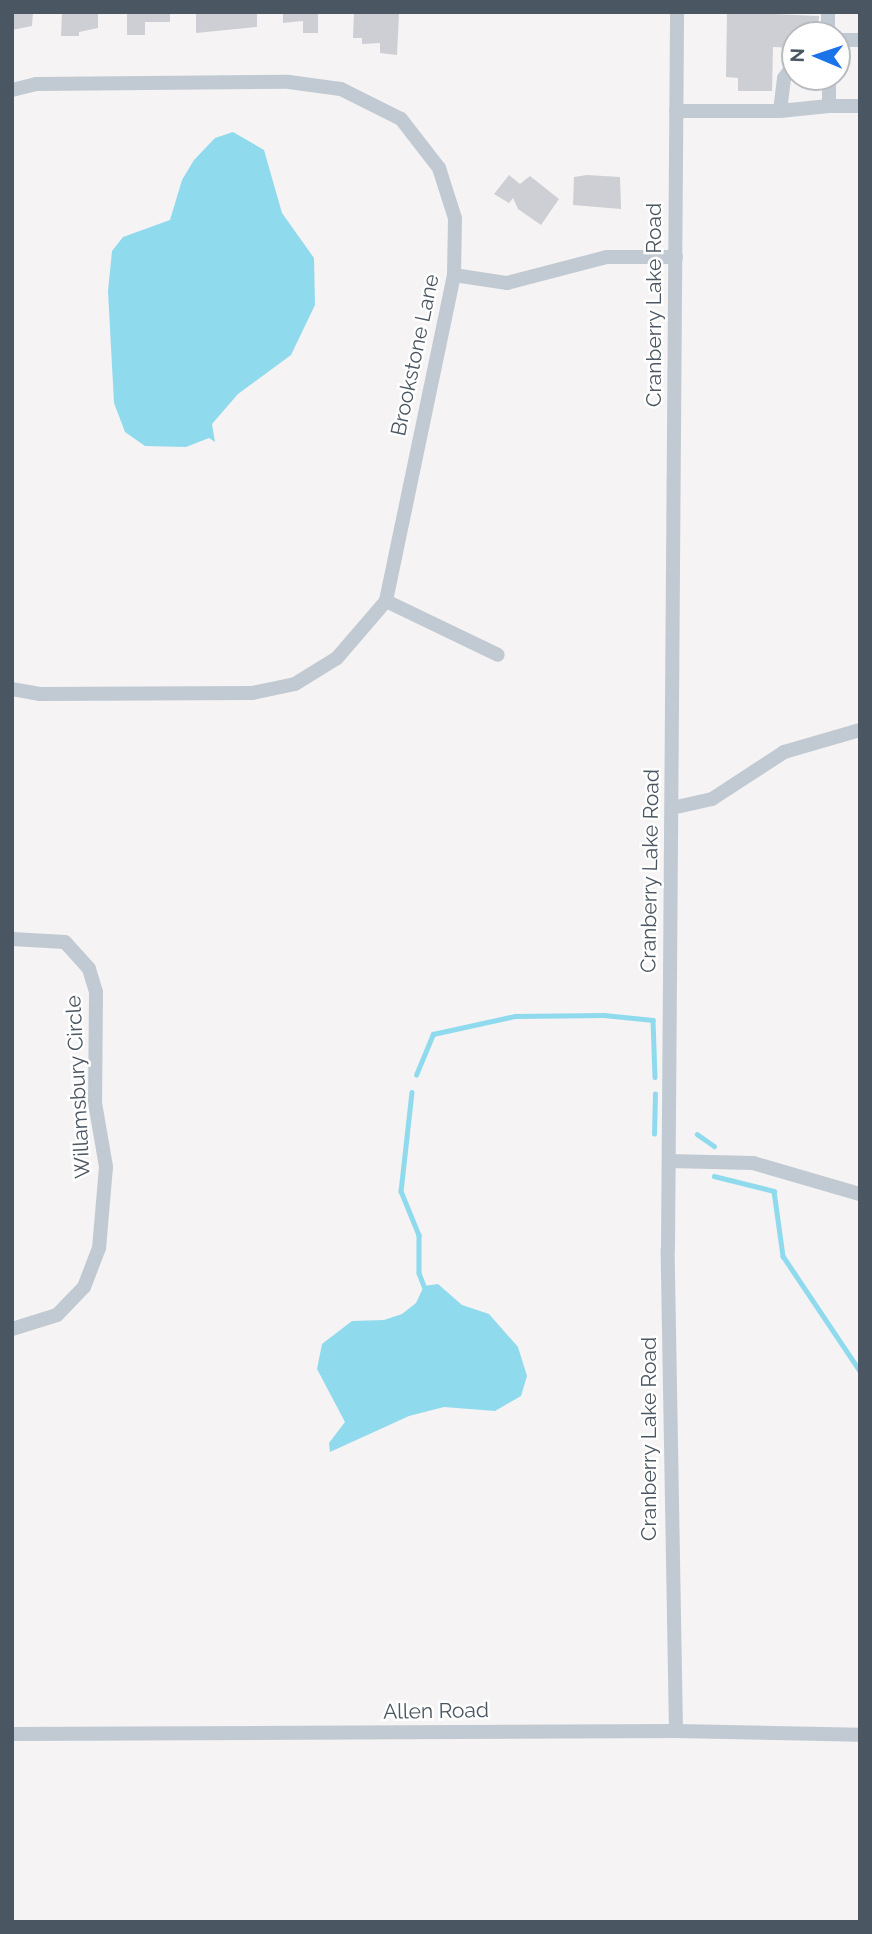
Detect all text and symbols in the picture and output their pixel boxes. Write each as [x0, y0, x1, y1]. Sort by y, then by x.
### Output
north arrow [781, 21, 851, 91]
text: N [786, 48, 808, 63]
street label: Cranberry Lake Road [641, 203, 667, 407]
street label: Brookstone Lane [386, 272, 444, 438]
street label: Cranberry Lake Road [636, 769, 664, 973]
street label: Willamsbury Circle [61, 994, 95, 1180]
street label: Cranberry Lake Road [636, 1337, 662, 1541]
street label: Allen Road [383, 1697, 489, 1725]

